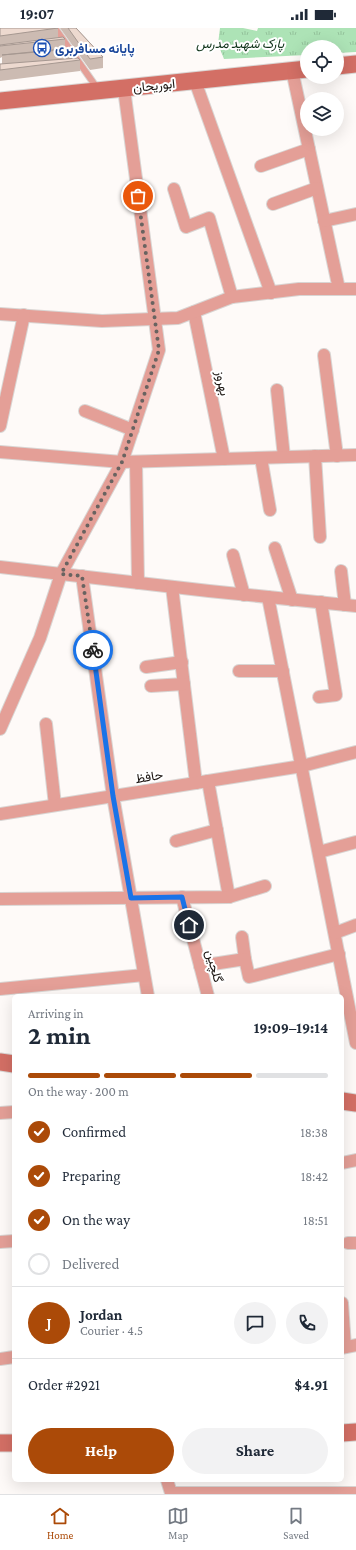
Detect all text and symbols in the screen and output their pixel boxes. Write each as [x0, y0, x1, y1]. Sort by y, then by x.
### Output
text: 19:07 [20, 6, 54, 22]
park label: پارک شهید مدرس [196, 36, 285, 53]
bus stop icon: پایانه مسافربری [32, 38, 52, 58]
map controls [300, 40, 344, 136]
button: locate [300, 40, 344, 84]
place label: پایانه مسافربری [55, 41, 135, 58]
street label: ابوریحان [132, 76, 176, 96]
button: layers [300, 92, 344, 136]
pin [121, 179, 155, 213]
icon: bag [127, 185, 149, 207]
street label: بهروز [211, 368, 233, 397]
courier [73, 630, 113, 670]
icon: bike [82, 639, 104, 661]
street label: حافظ [134, 767, 164, 786]
pin [172, 908, 206, 942]
icon: home [178, 914, 200, 936]
street label: گلچین [201, 948, 226, 985]
text: Arriving in [28, 1006, 84, 1021]
text: 19:09–19:14 [254, 1020, 328, 1036]
text: 2 min [28, 1021, 91, 1050]
text: On the way · 200 m [28, 1084, 129, 1099]
icon: check [28, 1121, 50, 1143]
text: Confirmed [62, 1124, 126, 1140]
text: 18:38 [301, 1125, 328, 1140]
icon: check [28, 1165, 50, 1187]
text: Preparing [62, 1168, 121, 1184]
text: 18:42 [301, 1169, 328, 1184]
icon: check [28, 1209, 50, 1231]
text: On the way [62, 1212, 130, 1228]
text: 18:51 [303, 1213, 328, 1228]
text: Delivered [62, 1256, 119, 1272]
button: chat [234, 1302, 276, 1344]
button: phone [286, 1302, 328, 1344]
text: Jordan [80, 1307, 122, 1323]
text: J [46, 1315, 52, 1331]
text: Courier · 4.5 [80, 1323, 143, 1338]
text: Order #2921 [28, 1377, 100, 1393]
text: $4.91 [295, 1377, 328, 1393]
button: Help [28, 1428, 174, 1474]
button: Share [182, 1428, 328, 1474]
tab: Home [47, 1505, 73, 1541]
tab: Map [167, 1505, 189, 1541]
tab: Saved [283, 1505, 309, 1541]

